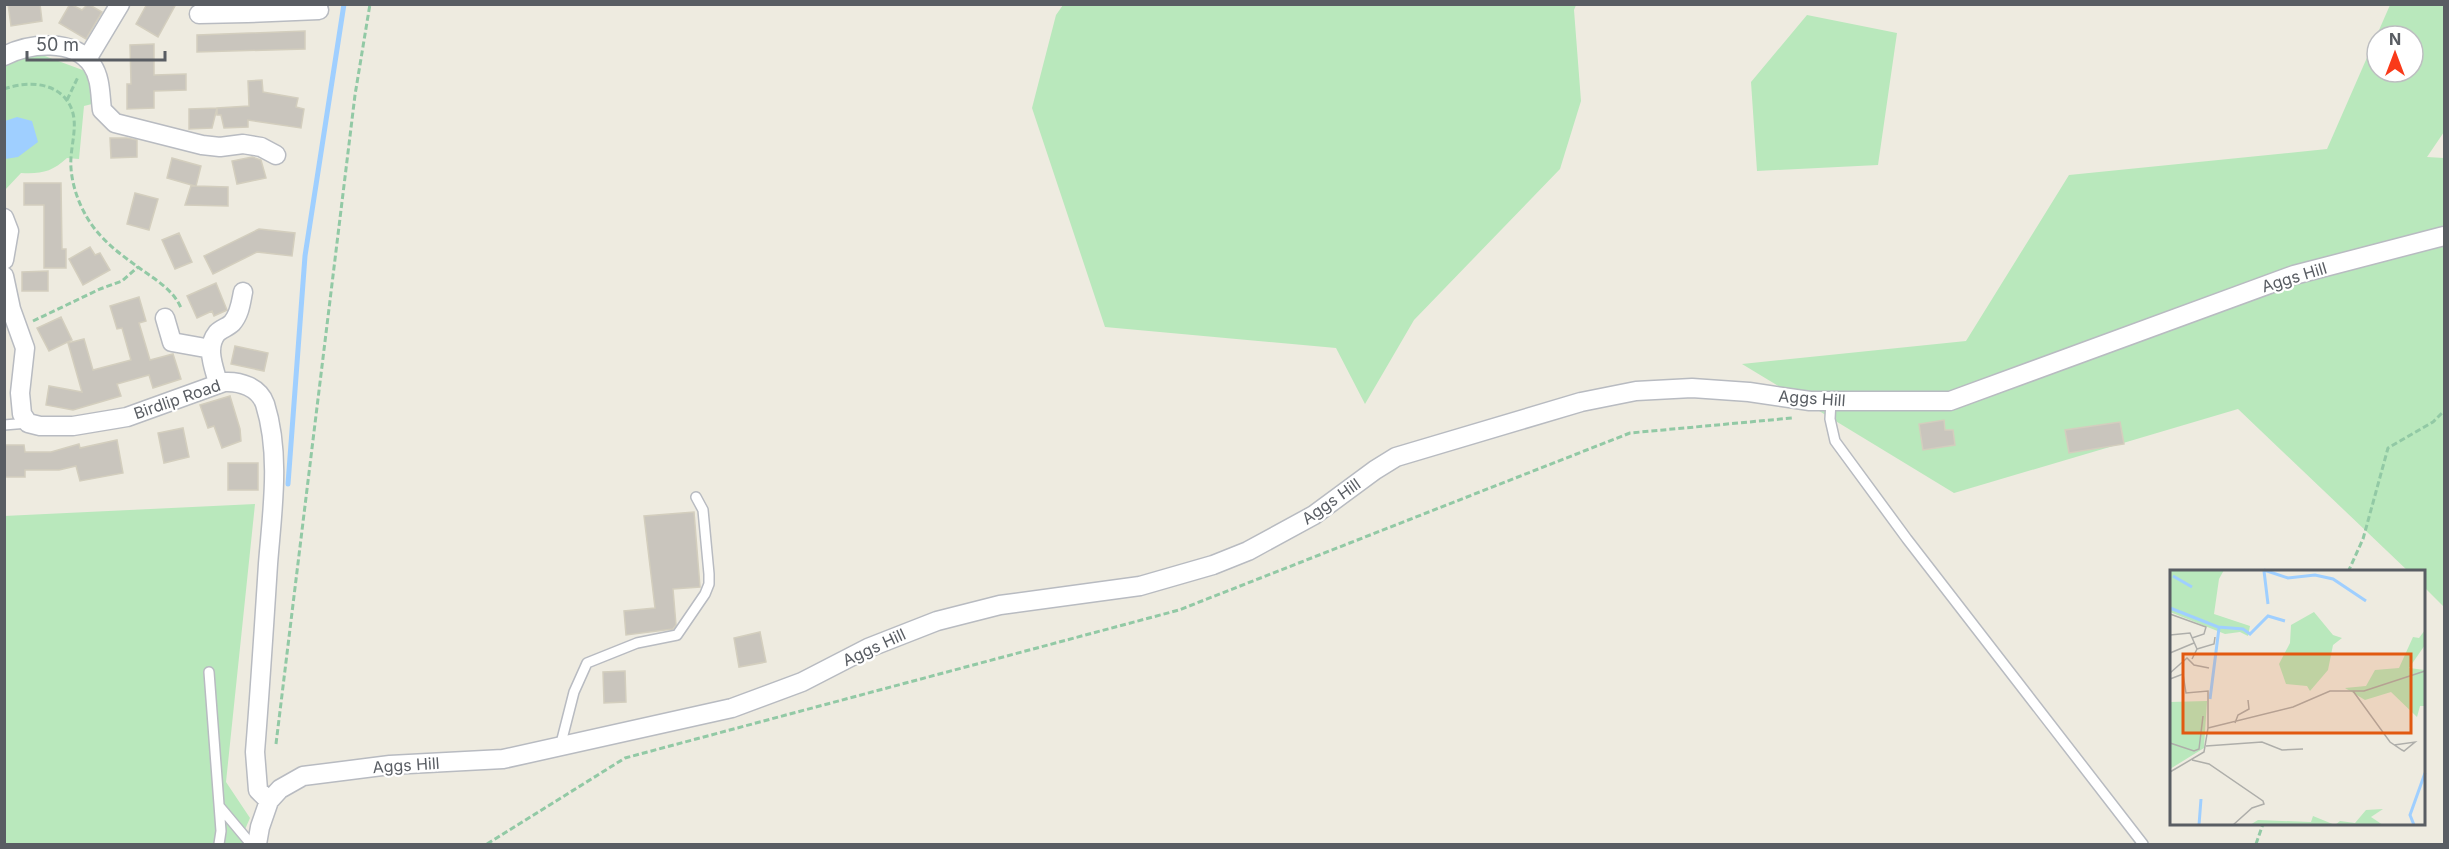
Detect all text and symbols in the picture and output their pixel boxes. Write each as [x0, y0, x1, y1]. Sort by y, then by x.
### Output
scale bar [27, 24, 165, 62]
north arrow [2365, 24, 2425, 84]
text: N [2389, 29, 2401, 49]
text: 50 m [36, 34, 79, 55]
street label: Aggs Hill [2259, 258, 2329, 296]
street label: Birdlip Road [131, 375, 223, 423]
street label: Aggs Hill [1778, 386, 1846, 410]
street label: Aggs Hill [1298, 474, 1364, 528]
inset map [2170, 570, 2425, 825]
street label: Aggs Hill [839, 624, 909, 670]
street label: Aggs Hill [372, 753, 440, 777]

